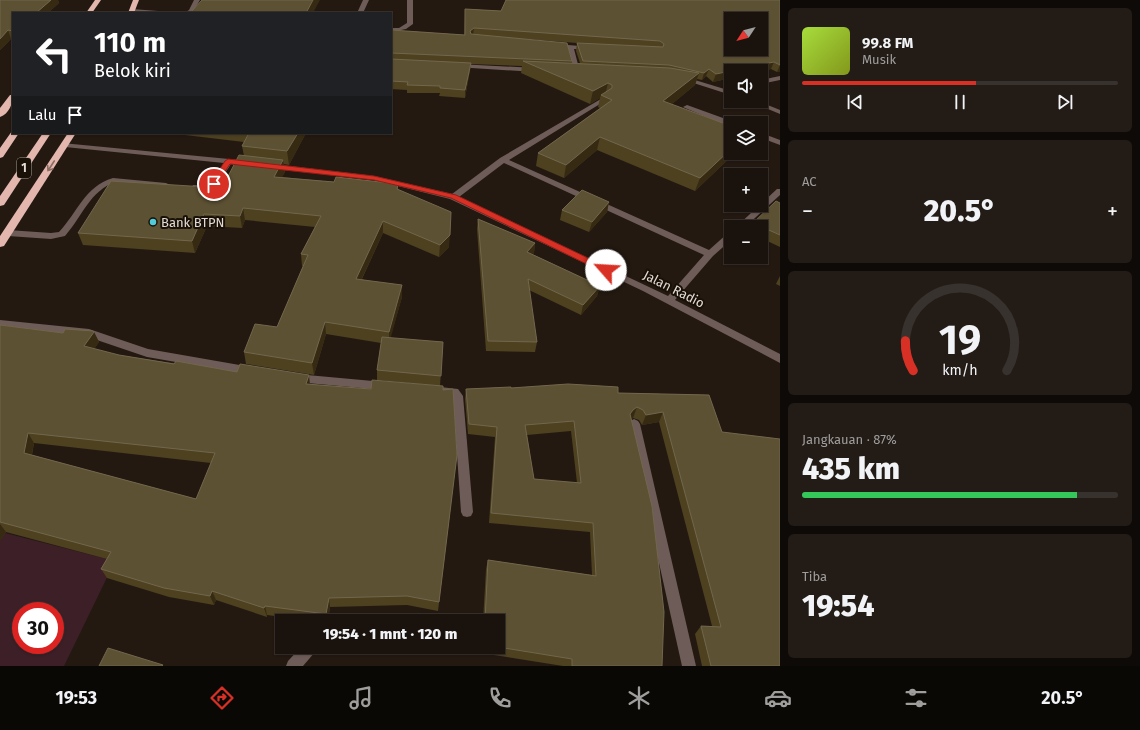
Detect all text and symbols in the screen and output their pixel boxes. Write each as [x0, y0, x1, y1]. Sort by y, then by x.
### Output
north arrow [724, 12, 768, 56]
map controls [724, 12, 768, 264]
text: 110 m [94, 26, 166, 59]
icon: left [28, 28, 80, 80]
text: 99.8 FM [862, 34, 913, 52]
text: Musik [862, 52, 896, 67]
text: Belok kiri [94, 60, 171, 82]
button: sound [724, 64, 768, 108]
icon: previous [844, 91, 866, 113]
icon: pause [949, 91, 971, 113]
icon: next [1054, 91, 1076, 113]
icon: arrive [64, 104, 86, 126]
text: Lalu [28, 106, 56, 124]
button: layers [724, 116, 768, 160]
road number: 1 [17, 158, 31, 178]
one-way arrow [47, 160, 55, 171]
pin [197, 167, 231, 201]
button: + [724, 168, 768, 212]
icon: arrive [203, 173, 225, 195]
text: AC [802, 174, 817, 189]
text: 20.5° [924, 193, 996, 229]
text: − [802, 198, 813, 225]
text: + [1107, 198, 1118, 225]
place label: Bank BTPN [161, 215, 225, 230]
marker: Bank BTPN [148, 217, 158, 227]
button: − [724, 220, 768, 264]
position arrow [585, 249, 627, 291]
street label: Jalan Radio [641, 267, 707, 311]
text: 19 [939, 315, 981, 365]
text: km/h [942, 362, 978, 379]
text: Jangkauan · 87% [802, 432, 897, 447]
text: 435 km [802, 451, 900, 487]
text: Tiba [802, 569, 827, 584]
text: 19:54 [802, 588, 874, 624]
speed limit sign: 30 [12, 602, 64, 654]
text: 19:54 · 1 mnt · 120 m [323, 625, 457, 643]
icon: directions [208, 684, 236, 712]
icon: music [347, 684, 375, 712]
icon: phone [486, 684, 514, 712]
icon: climate [625, 684, 653, 712]
icon: car [764, 684, 792, 712]
icon: filters [902, 684, 930, 712]
text: 19:53 [55, 687, 97, 709]
text: 20.5° [1041, 687, 1085, 709]

